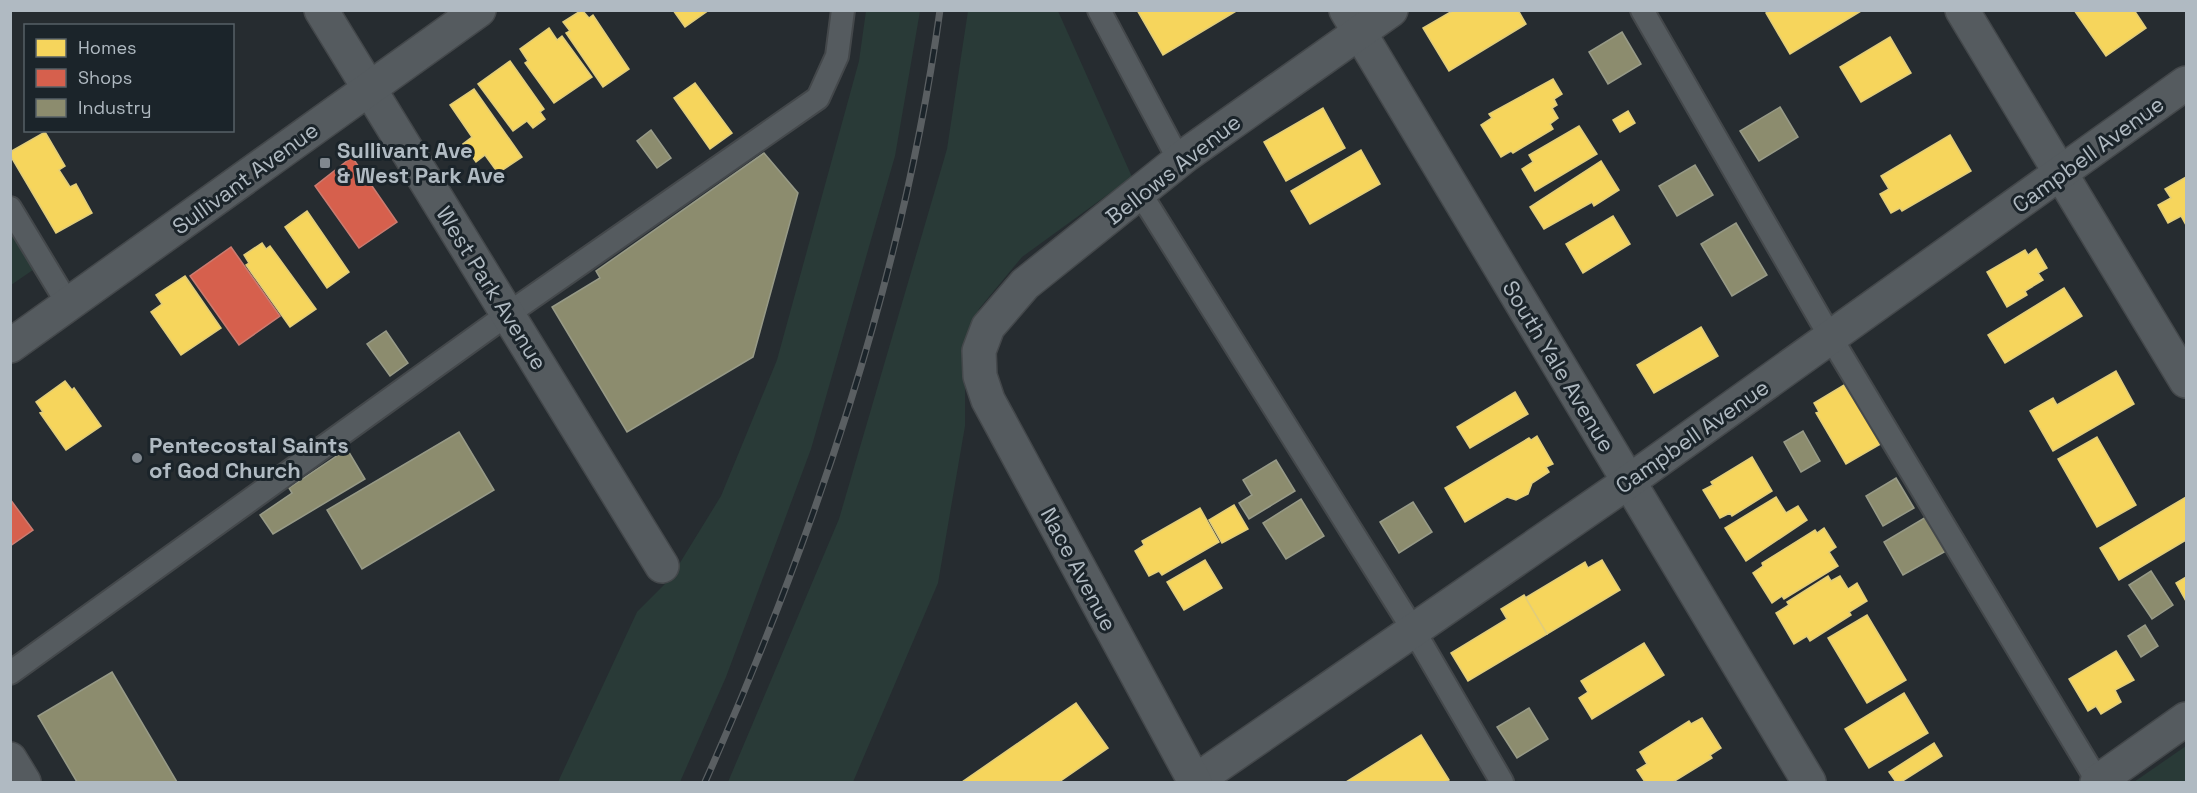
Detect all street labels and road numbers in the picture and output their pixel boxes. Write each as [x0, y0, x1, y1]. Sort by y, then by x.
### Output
street label: Campbell Avenue [2007, 90, 2169, 218]
street label: Bellows Avenue [1100, 108, 1246, 230]
street label: Sullivant Avenue [167, 116, 323, 240]
street label: West Park Avenue [430, 201, 554, 375]
street label: South Yale Avenue [1497, 275, 1621, 457]
street label: Campbell Avenue [1610, 373, 1774, 499]
street label: Nace Avenue [1035, 502, 1123, 636]

